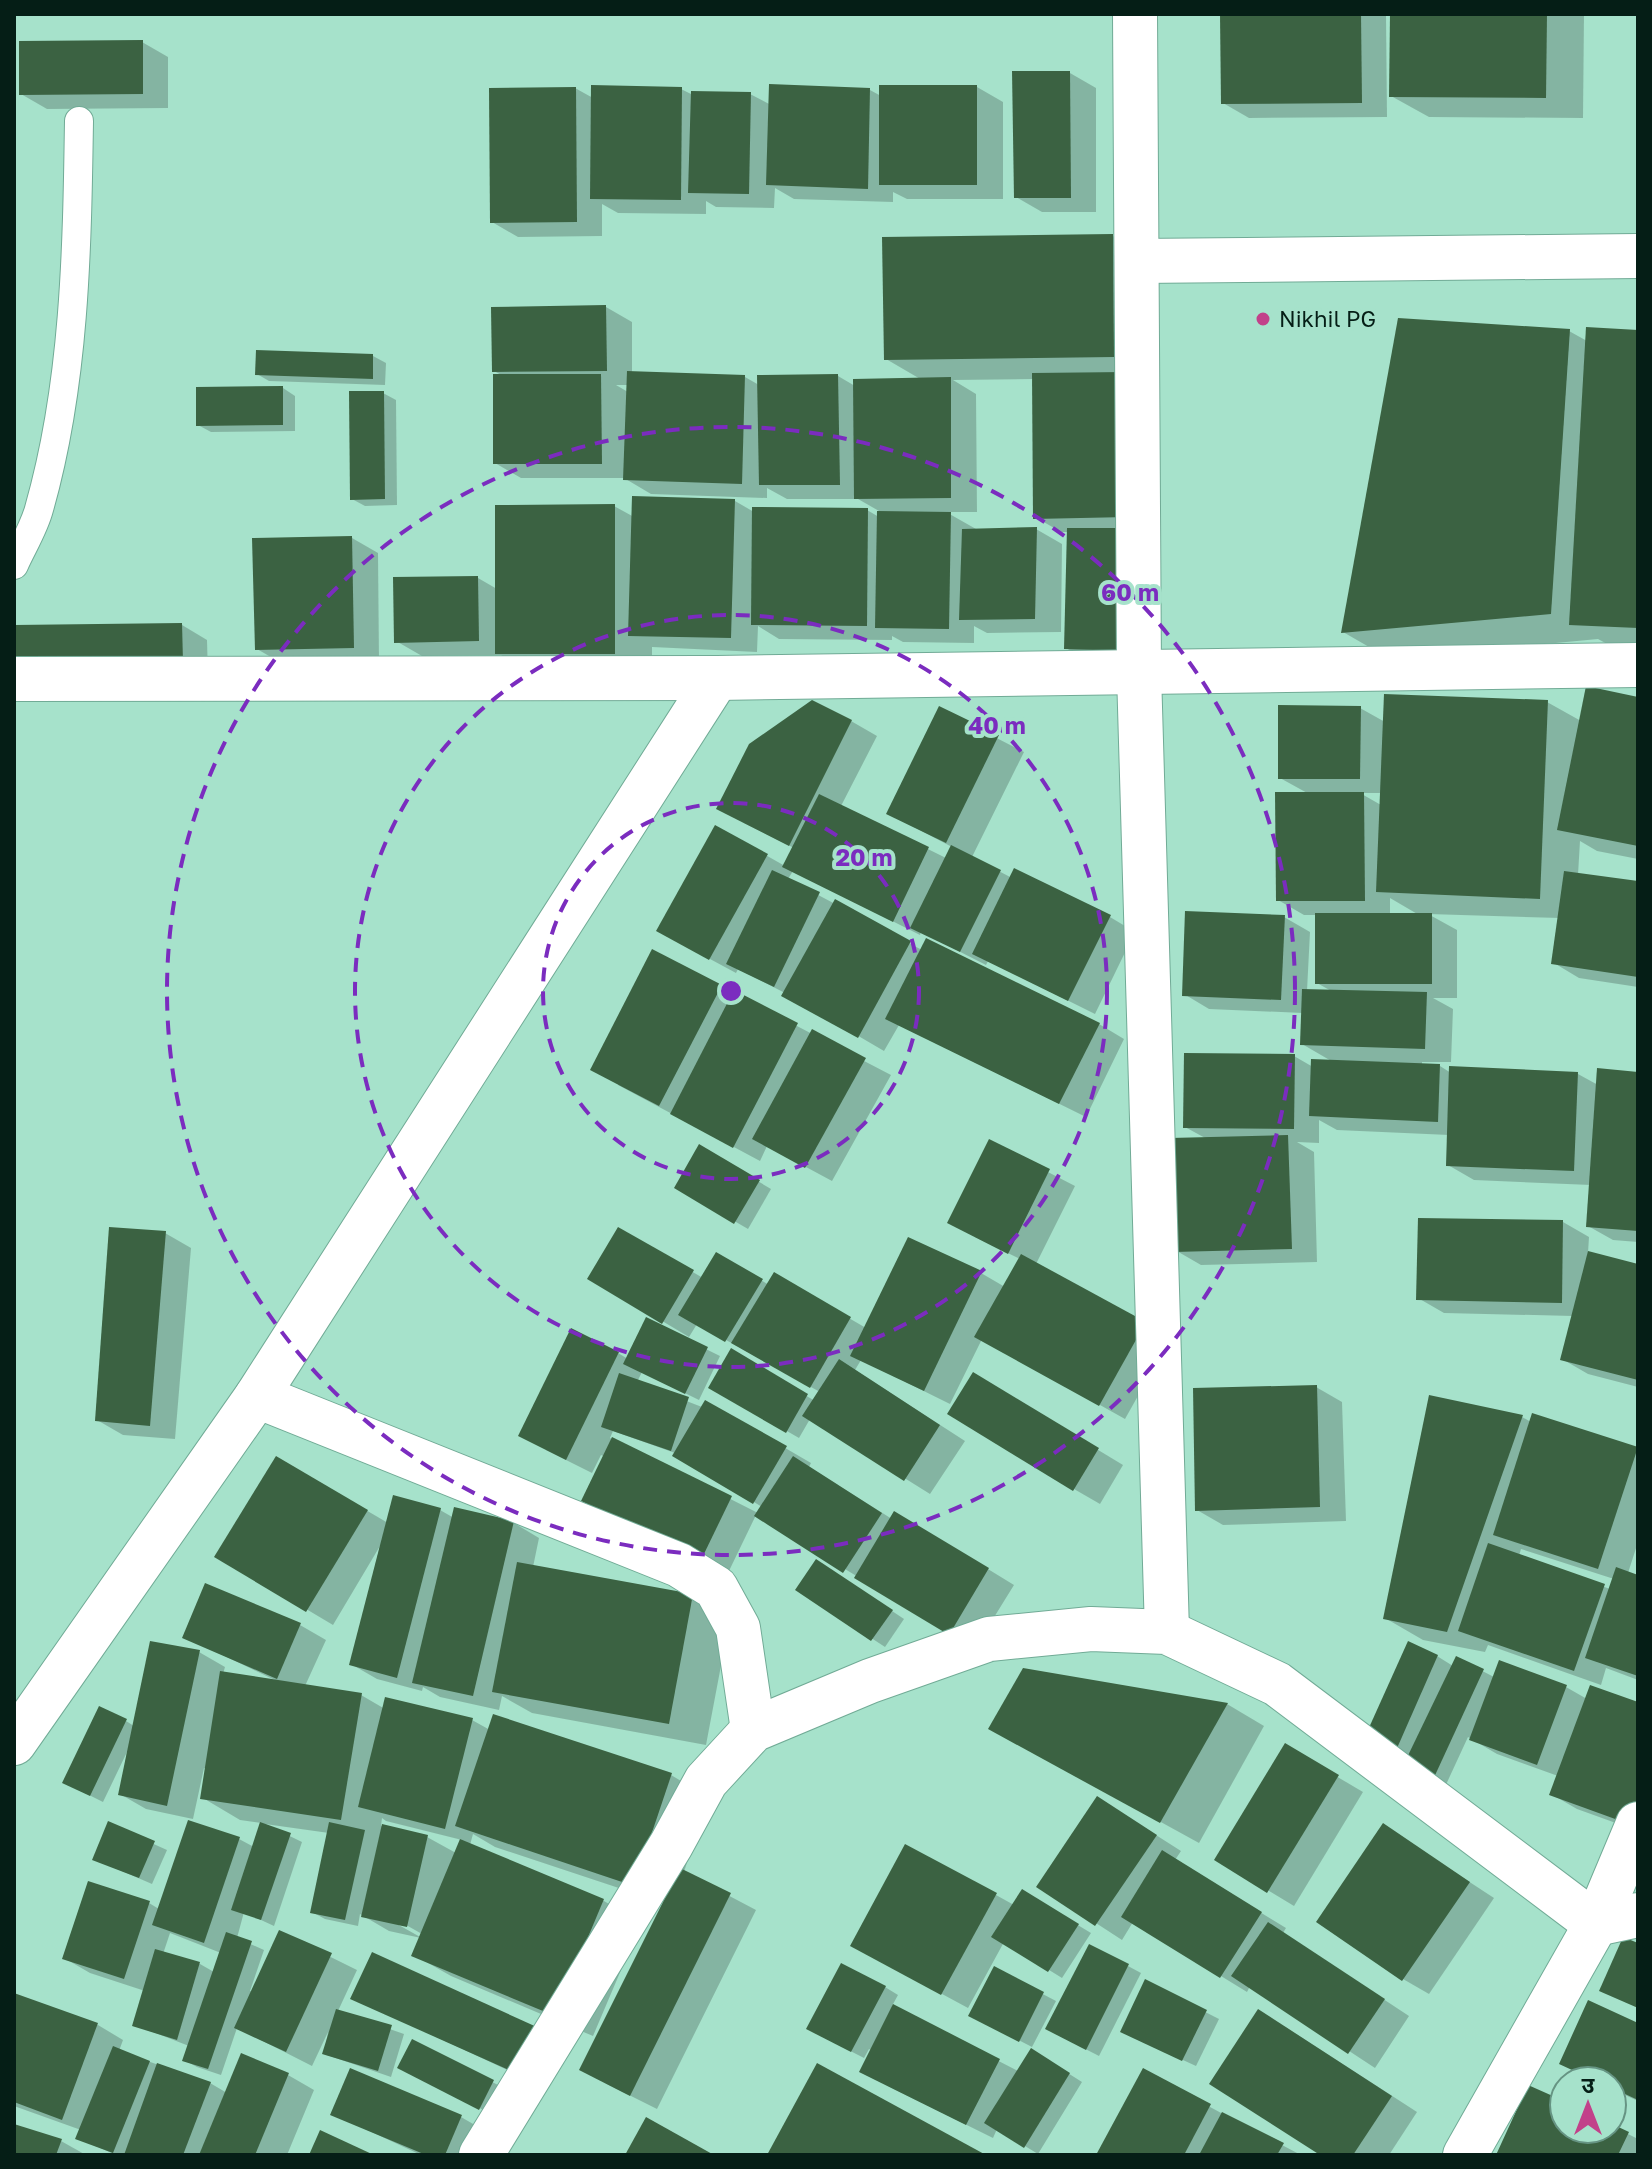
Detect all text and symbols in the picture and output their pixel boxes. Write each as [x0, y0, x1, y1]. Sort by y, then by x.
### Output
place label: Nikhil PG [1279, 305, 1376, 332]
marker: Nikhil PG [1254, 310, 1272, 328]
text: 60 m [1101, 577, 1159, 606]
text: 40 m [968, 710, 1026, 739]
text: 20 m [835, 842, 893, 871]
centre of rings [717, 977, 745, 1005]
north arrow [1548, 2065, 1628, 2145]
text: उ [1582, 2071, 1596, 2098]

